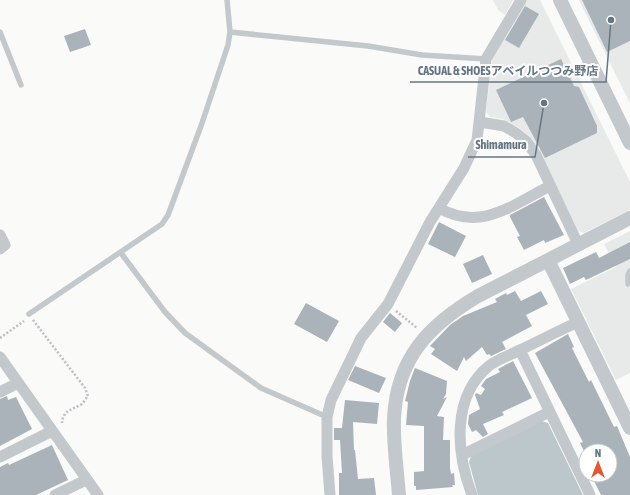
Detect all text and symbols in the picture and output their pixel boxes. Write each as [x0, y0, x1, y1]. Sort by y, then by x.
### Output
callout: CASUAL & SHOESアベイルつつみ野店 [410, 58, 606, 82]
text: CASUAL & SHOESアベイルつつみ野店 [418, 64, 598, 78]
callout: Shimamura [468, 133, 535, 157]
text: Shimamura [475, 138, 527, 152]
north arrow [578, 443, 618, 483]
text: N [595, 447, 601, 459]

